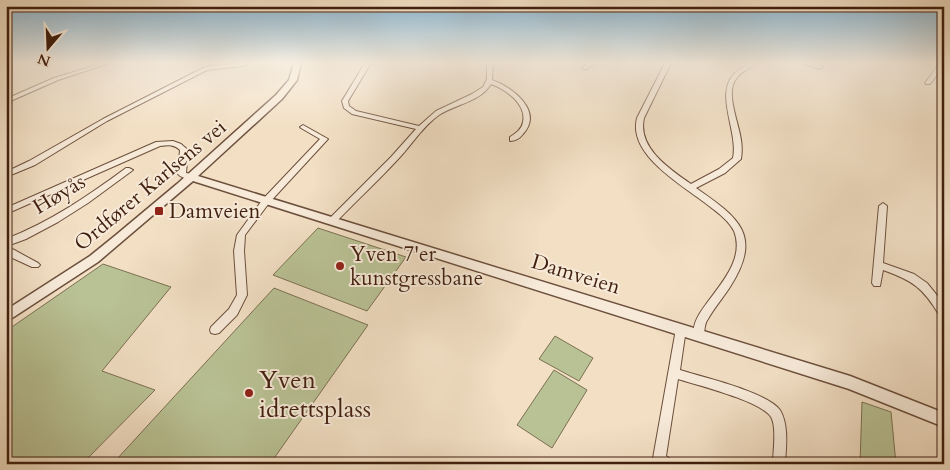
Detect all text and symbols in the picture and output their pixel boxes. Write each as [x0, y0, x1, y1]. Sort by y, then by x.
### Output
north arrow [22, 22, 72, 72]
text: N [35, 49, 53, 71]
street label: Ordfører Karlsens vei [68, 113, 233, 258]
street label: Høyås [28, 167, 91, 221]
place label: Damveien [169, 197, 260, 226]
marker: Damveien [153, 205, 165, 217]
place label: Yven 7'er kunstgressbane [350, 240, 483, 293]
street label: Damveien [528, 247, 624, 302]
marker: Yven 7'er kunstgressbane [334, 260, 346, 272]
place label: Yven idrettsplass [259, 363, 371, 426]
marker: Yven idrettsplass [243, 387, 255, 399]

